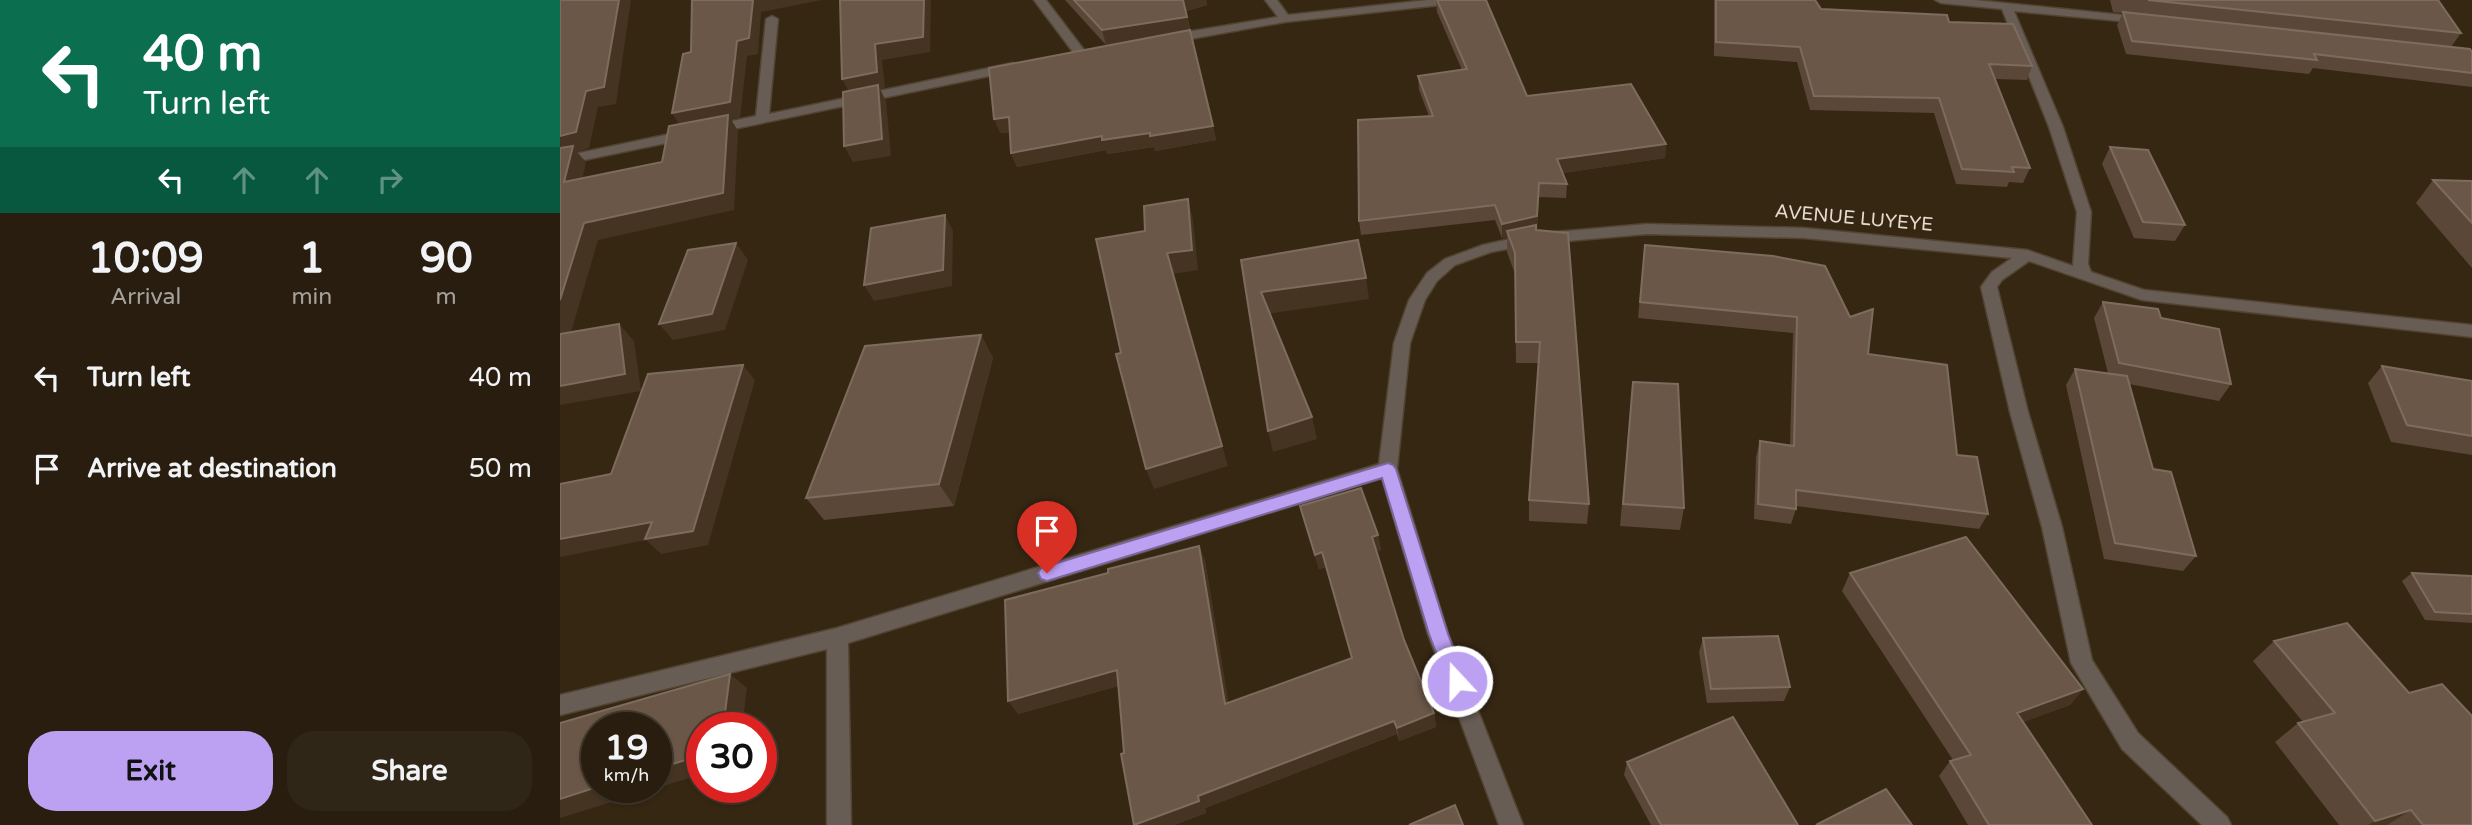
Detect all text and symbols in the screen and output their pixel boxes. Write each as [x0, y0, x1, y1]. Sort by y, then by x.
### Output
text: 40 m [143, 25, 262, 84]
icon: left [28, 28, 119, 119]
text: Turn left [143, 85, 270, 123]
icon: left [152, 161, 190, 199]
icon: ahead [225, 161, 263, 199]
icon: ahead [298, 161, 336, 199]
icon: right [371, 161, 409, 199]
street label: AVENUE LUYEYE [1774, 200, 1934, 236]
text: 10:09 [87, 233, 204, 284]
text: 1 [299, 233, 325, 284]
text: 90 [420, 233, 473, 284]
text: Arrival [110, 283, 181, 311]
text: min [291, 283, 332, 311]
text: m [436, 283, 457, 311]
icon: left [28, 359, 66, 397]
text: Turn left [87, 362, 190, 393]
text: 40 m [469, 362, 532, 393]
icon: arrive [28, 450, 66, 488]
text: Arrive at destination [87, 453, 337, 484]
text: 50 m [469, 453, 532, 484]
pin [1017, 501, 1077, 573]
icon: arrive [1028, 512, 1066, 550]
position arrow [1420, 644, 1494, 718]
speed limit sign: 30 [686, 712, 777, 803]
text: 19 [605, 727, 648, 769]
button: Exit [28, 731, 273, 811]
button: Share [287, 731, 532, 811]
text: km/h [604, 764, 649, 786]

